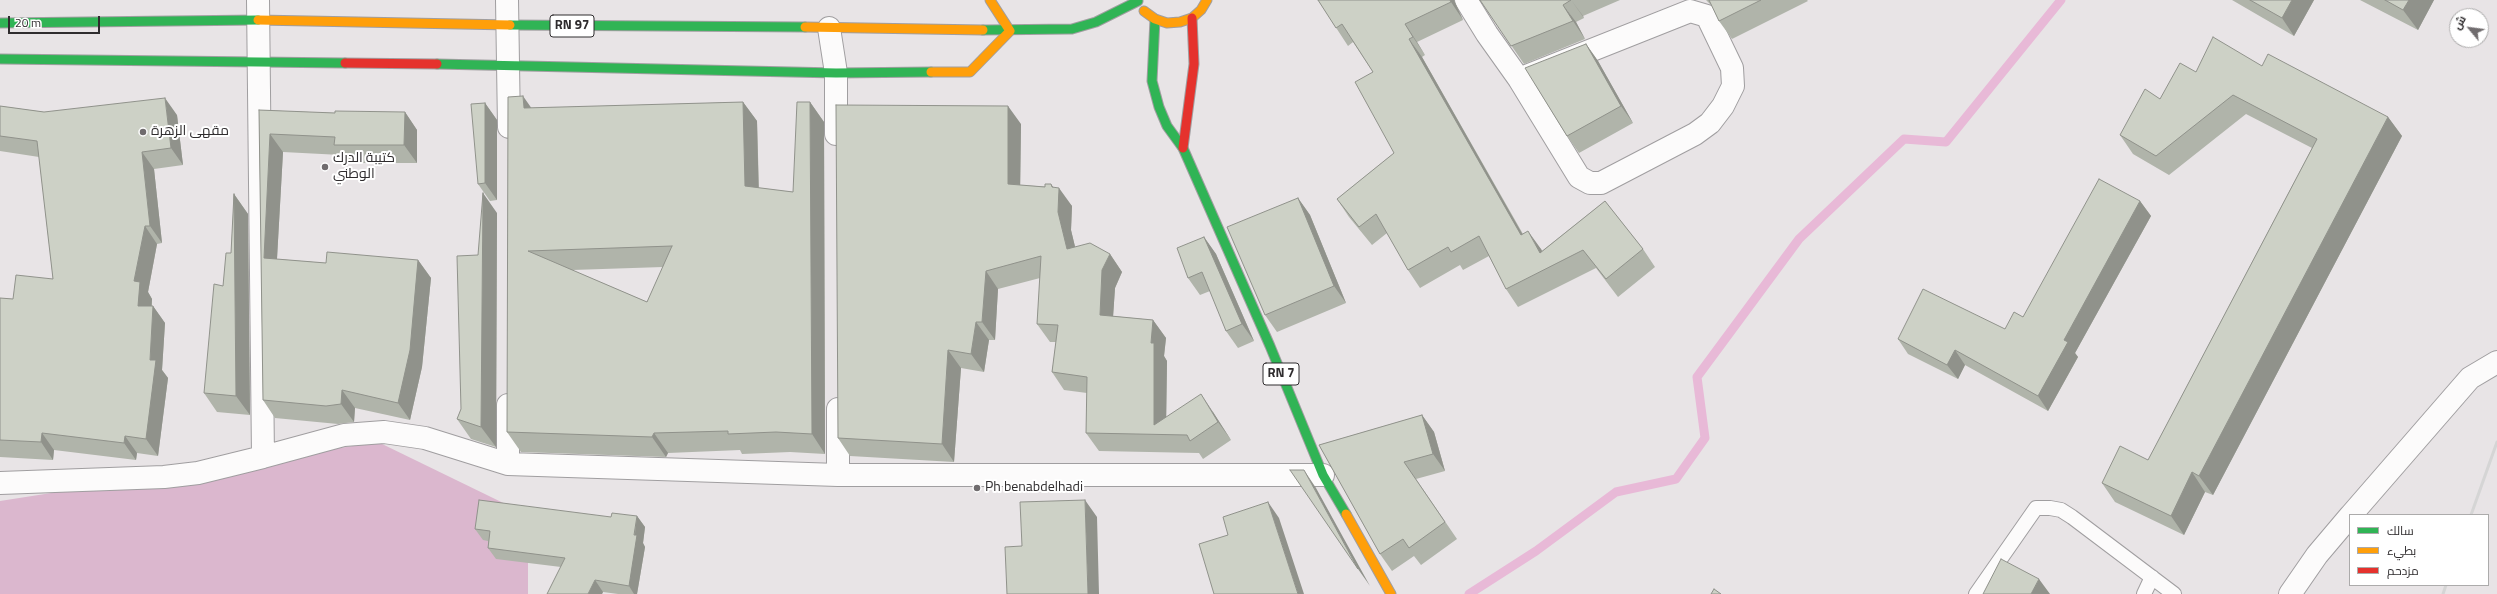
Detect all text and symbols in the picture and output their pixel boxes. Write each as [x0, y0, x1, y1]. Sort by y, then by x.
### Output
scale bar [10, 8, 102, 34]
north arrow [2449, 8, 2489, 48]
text: 20 m [15, 13, 41, 32]
text: ش [2449, 13, 2470, 33]
road number: RN 97 [550, 15, 594, 37]
place label: مقهى الزهرة [151, 124, 229, 140]
marker: مقهى الزهرة [138, 127, 148, 137]
place label: كتيبة الدرك الوطني [333, 151, 395, 184]
marker: كتيبة الدرك الوطني [320, 162, 330, 172]
road number: RN 7 [1263, 363, 1299, 385]
place label: Ph benabdelhadi [985, 480, 1083, 496]
marker: Ph benabdelhadi [972, 483, 982, 493]
legend [2349, 514, 2489, 586]
text: سالك [2387, 521, 2414, 540]
text: بطيء [2387, 541, 2416, 560]
text: مزدحم [2387, 561, 2419, 580]

